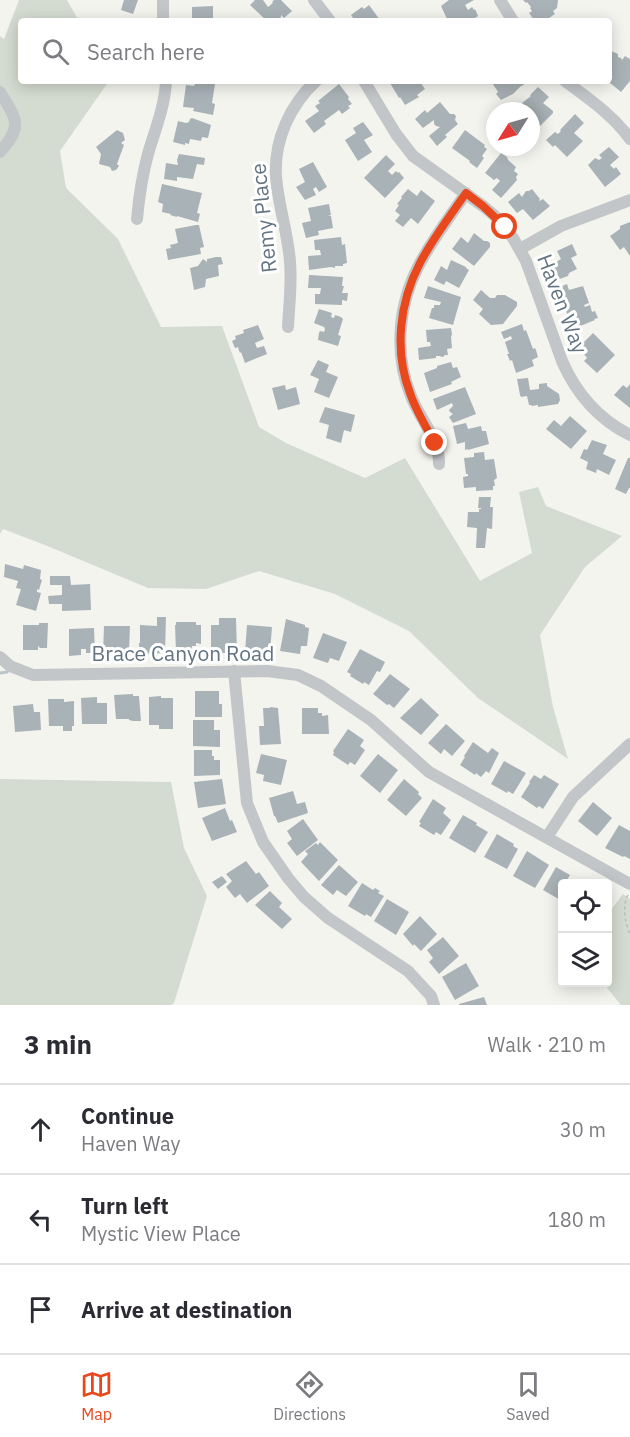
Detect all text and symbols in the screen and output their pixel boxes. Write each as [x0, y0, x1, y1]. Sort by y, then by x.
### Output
search box [18, 18, 612, 84]
icon: search [39, 35, 72, 68]
text: Search here [87, 37, 205, 66]
north arrow [486, 102, 540, 156]
street label: Remy Place [243, 162, 283, 274]
route start [491, 213, 517, 239]
street label: Haven Way [531, 250, 595, 358]
route end [421, 429, 447, 455]
street label: Brace Canyon Road [92, 639, 274, 667]
map controls [558, 879, 612, 987]
button: locate [558, 879, 612, 933]
button: layers [558, 933, 612, 987]
text: 3 min [24, 1027, 92, 1061]
text: Walk · 210 m [488, 1031, 606, 1058]
text: Continue [81, 1101, 174, 1130]
icon: ahead [24, 1113, 57, 1146]
text: 30 m [560, 1116, 606, 1143]
text: Haven Way [81, 1130, 181, 1157]
text: Turn left [81, 1191, 169, 1220]
icon: left [24, 1203, 57, 1236]
text: 180 m [548, 1206, 606, 1233]
text: Mystic View Place [81, 1220, 241, 1247]
icon: arrive [24, 1293, 57, 1326]
text: Arrive at destination [81, 1295, 292, 1324]
tab: Map [80, 1368, 113, 1424]
tab: Directions [273, 1368, 346, 1424]
tab: Saved [506, 1368, 550, 1424]

